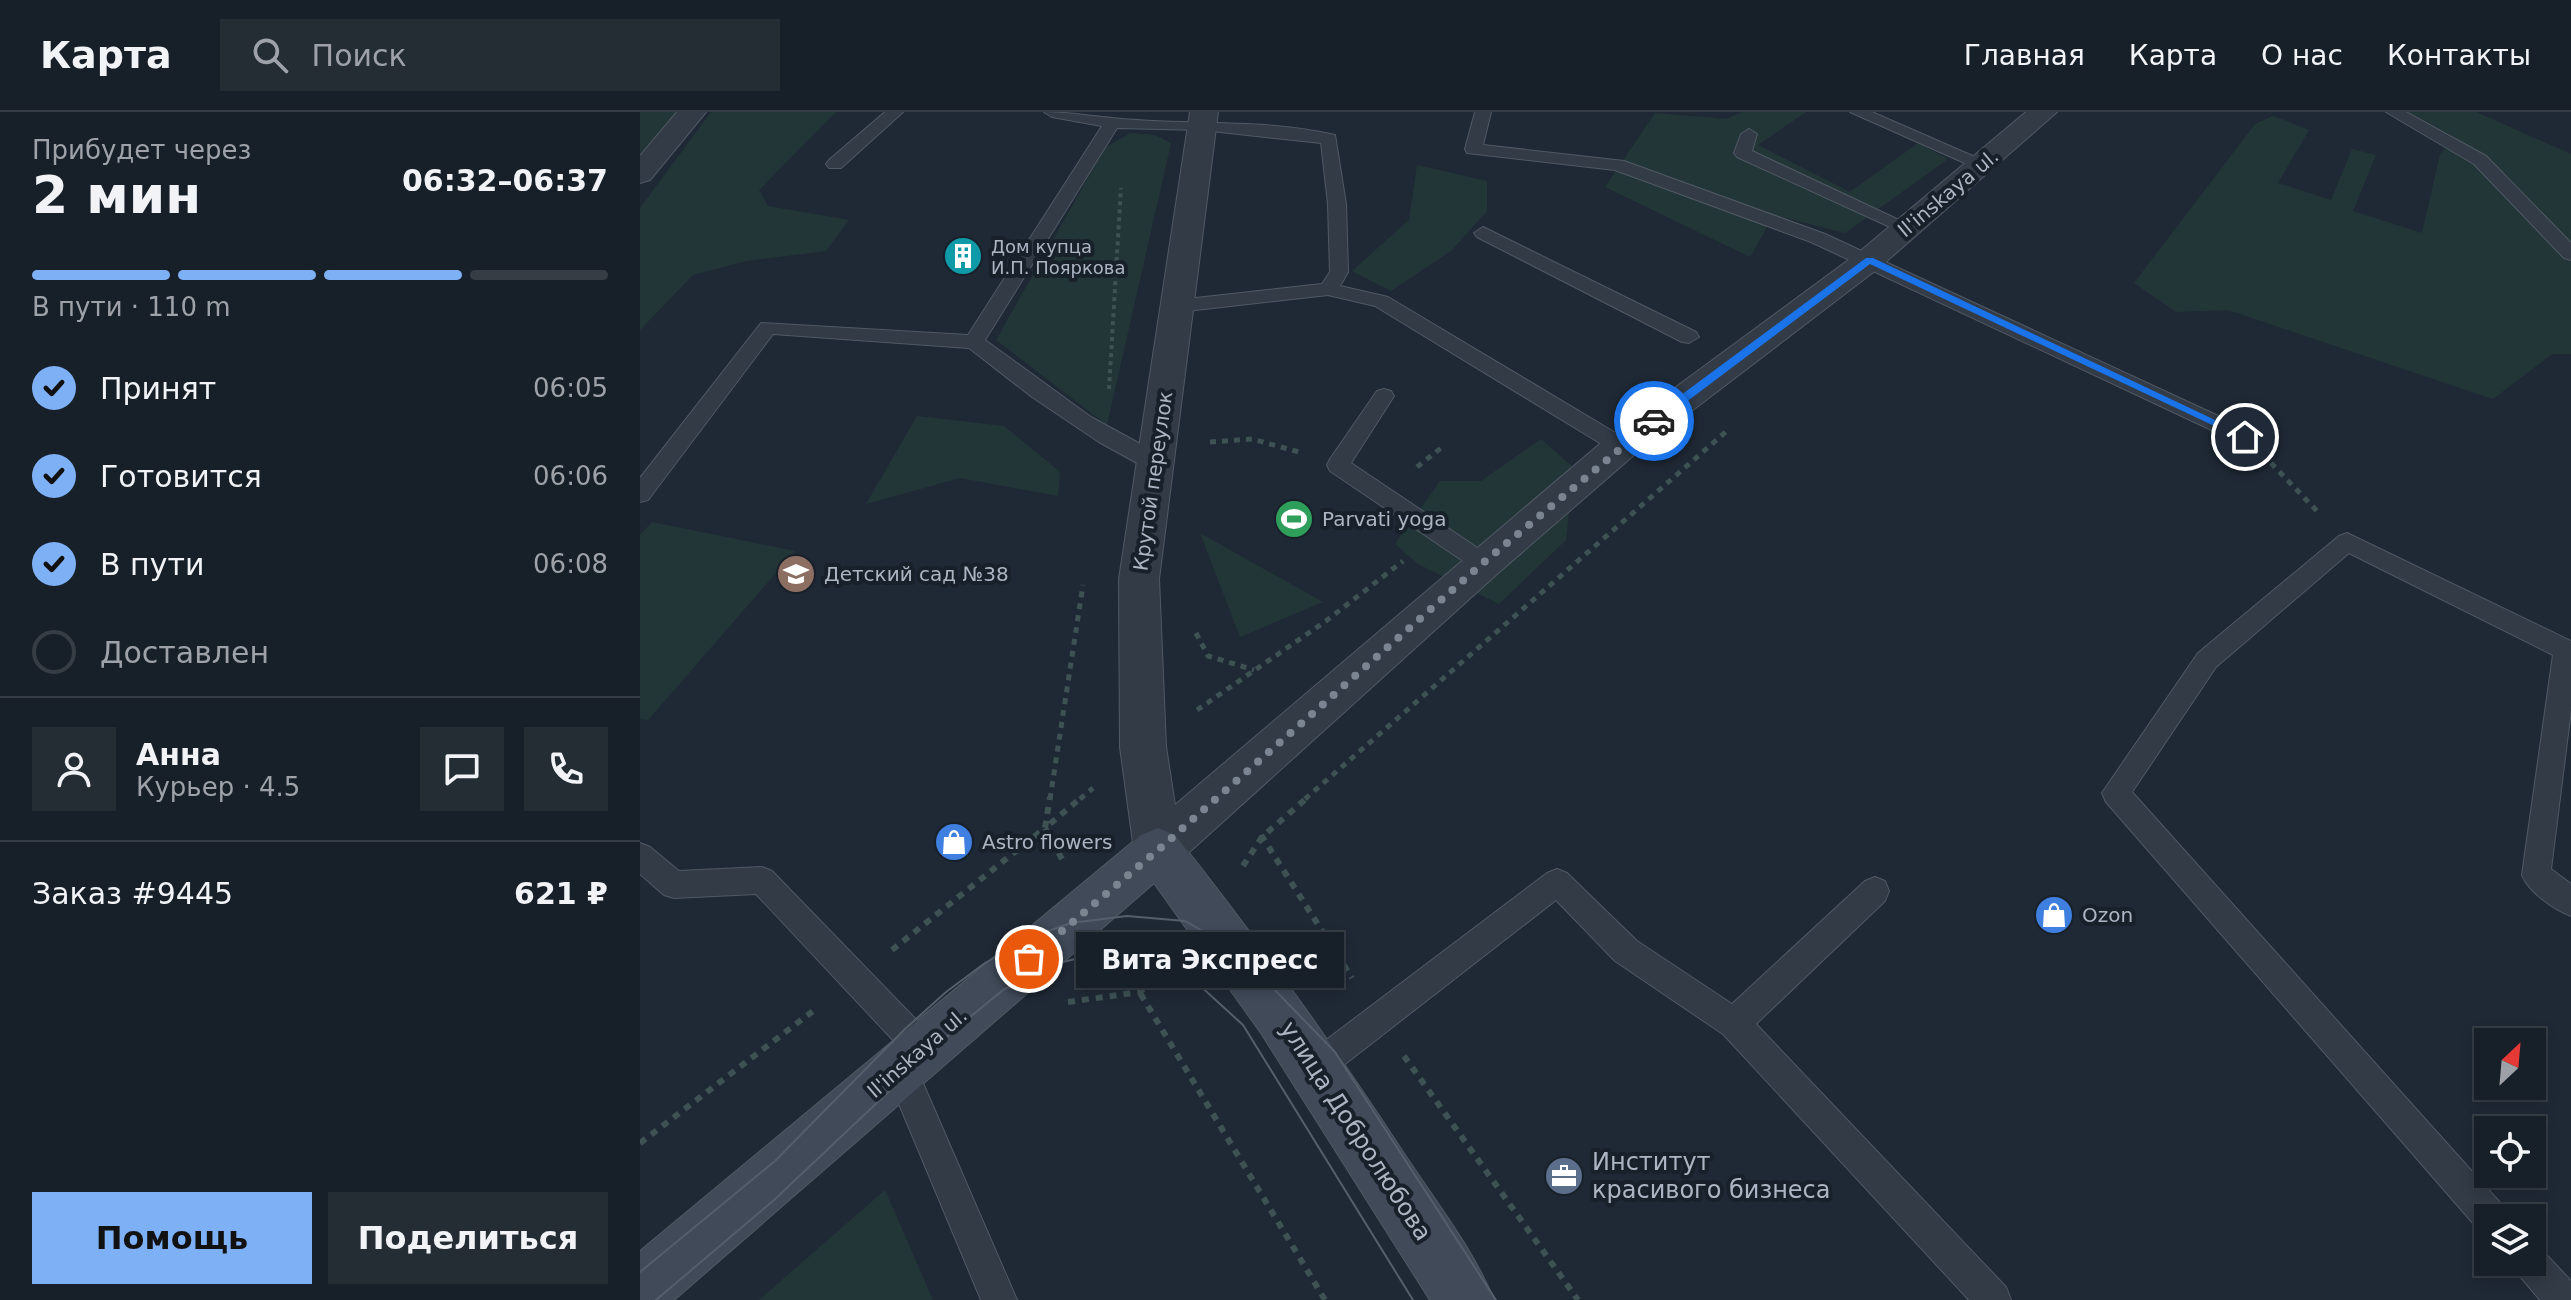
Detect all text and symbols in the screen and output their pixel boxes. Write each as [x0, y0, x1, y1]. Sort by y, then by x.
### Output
search box [220, 19, 780, 91]
text: Карта [40, 33, 172, 77]
icon: search [248, 33, 292, 77]
text: Поиск [312, 38, 407, 73]
text: Главная [1964, 39, 2085, 72]
text: Карта [2129, 39, 2217, 72]
text: О нас [2261, 39, 2343, 72]
text: Контакты [2387, 39, 2531, 72]
text: Прибудет через [32, 135, 251, 165]
street label: Il'inskaya ul. [1893, 144, 2003, 242]
text: 06:32–06:37 [402, 163, 608, 198]
text: 2 мин [32, 165, 201, 225]
building icon: Дом купца И.П. Пояркова [942, 235, 984, 277]
place label: Дом купца И.П. Пояркова [991, 236, 1126, 278]
text: В пути · 110 m [32, 292, 231, 322]
icon: check [32, 366, 76, 410]
text: Принят [100, 371, 216, 406]
text: 06:05 [533, 373, 608, 403]
courier [1614, 381, 1694, 461]
street label: Крутой переулок [1129, 390, 1177, 572]
icon: car [1632, 399, 1676, 443]
pin [2211, 403, 2279, 471]
icon: home [2223, 415, 2267, 459]
icon: check [32, 454, 76, 498]
text: Готовится [100, 459, 262, 494]
text: 06:06 [533, 461, 608, 491]
sports icon: Parvati yoga [1273, 498, 1315, 540]
place label: Parvati yoga [1322, 507, 1447, 531]
icon: check [32, 542, 76, 586]
text: В пути [100, 547, 204, 582]
text: 06:08 [533, 549, 608, 579]
school or university icon: Детский сад №38 [775, 553, 817, 595]
place label: Детский сад №38 [824, 562, 1009, 586]
text: Доставлен [100, 635, 269, 670]
button: person [32, 727, 116, 811]
button: chat [420, 727, 504, 811]
button: phone [524, 727, 608, 811]
text: Анна [136, 737, 221, 772]
text: Курьер · 4.5 [136, 772, 300, 802]
shop icon: Astro flowers [933, 821, 975, 863]
place label: Astro flowers [982, 830, 1112, 854]
text: Заказ #9445 [32, 876, 233, 911]
text: 621 ₽ [514, 876, 608, 911]
shop icon: Ozon [2033, 894, 2075, 936]
place label: Ozon [2082, 903, 2133, 927]
pin [995, 925, 1063, 993]
callout: Вита Экспресс [1077, 931, 1345, 987]
icon: bag [1007, 937, 1051, 981]
text: Вита Экспресс [1102, 945, 1318, 975]
street label: Il'inskaya ul. [862, 1003, 972, 1103]
street label: улица Добролюбова [1275, 1016, 1437, 1246]
north arrow [2474, 1028, 2546, 1100]
map controls [2474, 1028, 2546, 1276]
button: locate [2474, 1116, 2546, 1188]
place label: Институт красивого бизнеса [1592, 1148, 1831, 1204]
office icon: Институт красивого бизнеса [1543, 1155, 1585, 1197]
button: Помощь [32, 1192, 312, 1284]
button: Поделиться [328, 1192, 608, 1284]
button: layers [2474, 1204, 2546, 1276]

